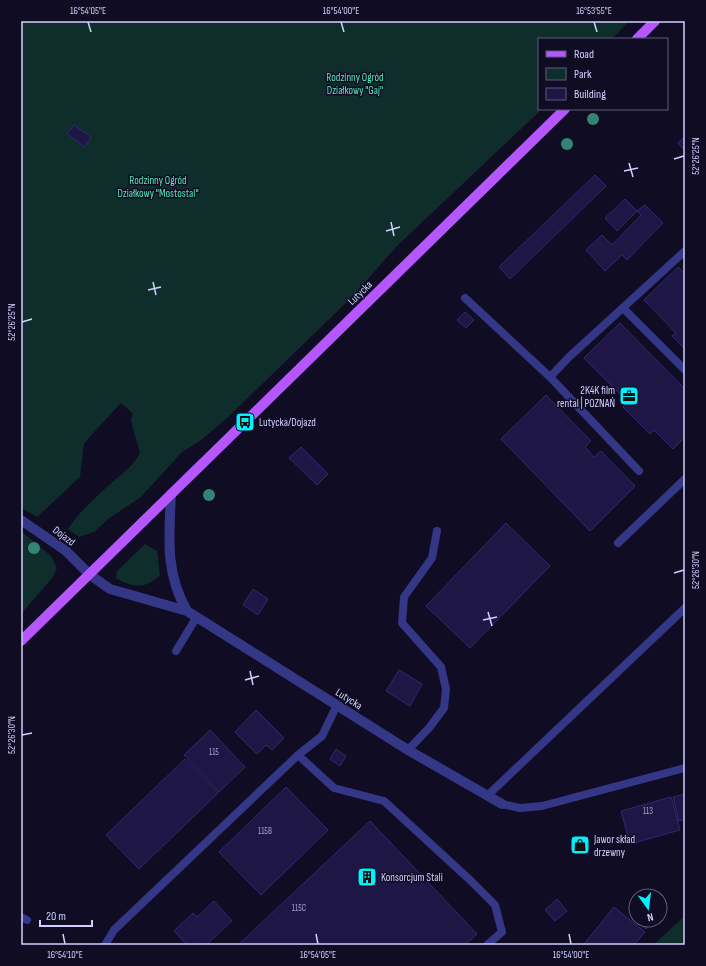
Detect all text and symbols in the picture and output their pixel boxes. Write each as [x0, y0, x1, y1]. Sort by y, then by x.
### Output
text: 16°54'05"E [70, 5, 106, 17]
text: 16°54'00"E [323, 5, 359, 17]
text: 16°53'55"E [576, 5, 612, 17]
legend [538, 38, 668, 110]
text: Road [574, 47, 594, 62]
text: Park [574, 67, 592, 82]
park label: Rodzinny Ogród Działkowy "Gaj" [326, 71, 384, 97]
text: Building [574, 87, 606, 102]
text: 52°26'25"N [690, 137, 702, 175]
park label: Rodzinny Ogród Działkowy "Mostostal" [117, 174, 199, 200]
street label: Lutycka [345, 278, 375, 308]
text: 52°26'25"N [6, 303, 18, 341]
place label: 2K4K film rental | POZNAŃ [557, 384, 615, 410]
office icon: 2K4K film rental | POZNAŃ [618, 385, 640, 407]
bus stop icon: Lutycka/Dojazd [234, 411, 256, 433]
place label: Lutycka/Dojazd [259, 416, 316, 429]
street label: Dojazd [50, 523, 78, 549]
text: 52°26'30"N [690, 551, 702, 589]
street label: Lutycka [333, 686, 365, 712]
text: 52°26'30"N [6, 716, 18, 754]
house number: 115 [209, 747, 219, 758]
house number: 113 [643, 806, 653, 817]
house number: 115B [258, 826, 272, 837]
place label: Jawor skład drzewny [593, 833, 635, 859]
shop icon: Jawor skład drzewny [569, 834, 591, 856]
building icon: Konsorcjum Stali [356, 866, 378, 888]
place label: Konsorcjum Stali [381, 871, 443, 884]
north arrow [628, 888, 668, 928]
scale bar [40, 902, 92, 928]
house number: 115C [292, 903, 306, 914]
text: 20 m [46, 909, 66, 924]
text: N [646, 910, 655, 924]
text: 16°54'10"E [47, 949, 83, 961]
text: 16°54'05"E [300, 949, 336, 961]
text: 16°54'00"E [553, 949, 589, 961]

